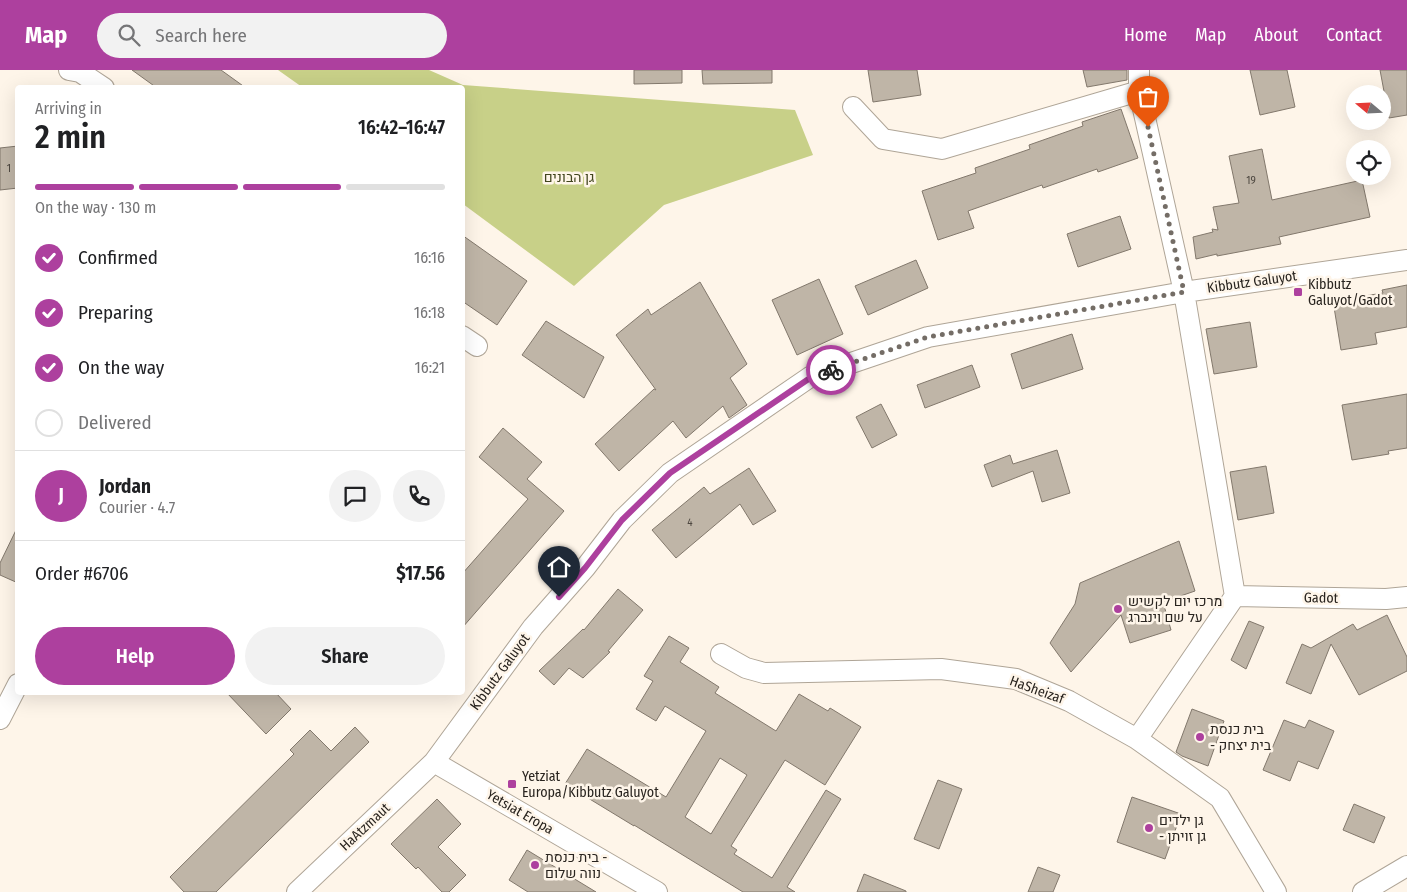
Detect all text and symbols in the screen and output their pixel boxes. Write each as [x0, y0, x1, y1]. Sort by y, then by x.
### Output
search box [97, 13, 447, 58]
text: Map [25, 21, 67, 49]
icon: search [115, 21, 143, 49]
text: Search here [155, 24, 247, 47]
text: Home [1124, 24, 1167, 46]
text: Map [1195, 24, 1226, 46]
text: About [1254, 24, 1298, 46]
text: Contact [1326, 24, 1382, 46]
pin [1127, 76, 1169, 127]
icon: bag [1134, 83, 1162, 111]
north arrow [1346, 85, 1391, 130]
map controls [1346, 85, 1391, 185]
text: Arriving in [35, 99, 102, 118]
text: 16:42–16:47 [358, 116, 445, 139]
text: 2 min [35, 118, 106, 156]
button: locate [1346, 140, 1391, 185]
house number: 1 [7, 162, 11, 175]
park label: גן הבונים [544, 169, 594, 186]
house number: 19 [1246, 174, 1256, 187]
text: On the way · 130 m [35, 198, 156, 217]
icon: check [35, 244, 63, 272]
text: Confirmed [78, 246, 158, 269]
text: 16:16 [414, 248, 445, 267]
street label: Kibbutz Galuyot [1206, 267, 1298, 297]
place label: Kibbutz Galuyot/Gadot [1308, 276, 1393, 309]
marker: Kibbutz Galuyot/Gadot [1292, 286, 1304, 298]
icon: check [35, 299, 63, 327]
text: Preparing [78, 301, 153, 324]
text: 16:18 [414, 303, 445, 322]
courier [806, 345, 856, 395]
icon: check [35, 354, 63, 382]
text: On the way [78, 356, 164, 379]
icon: bike [817, 356, 845, 384]
text: 16:21 [414, 358, 445, 377]
text: Delivered [78, 411, 152, 434]
button: chat [329, 470, 381, 522]
button: phone [393, 470, 445, 522]
text: Jordan [99, 475, 151, 498]
text: J [58, 484, 64, 507]
text: Courier · 4.7 [99, 498, 175, 517]
house number: 4 [687, 516, 693, 529]
pin [538, 546, 580, 597]
icon: home [545, 553, 573, 581]
text: Order #6706 [35, 562, 129, 585]
text: $17.56 [396, 562, 445, 585]
street label: Gadot [1304, 589, 1339, 607]
place label: מרכז יום לקשיש על שם וינברג [1128, 593, 1222, 626]
marker: מרכז יום לקשיש על שם וינברג [1112, 603, 1124, 615]
button: Help [35, 627, 235, 685]
button: Share [245, 627, 445, 685]
street label: Kibbutz Galuyot [467, 630, 534, 714]
street label: HaSheizaf [1007, 672, 1068, 708]
place label: בית כנסת - בית יצחק [1210, 721, 1272, 754]
marker: בית כנסת - בית יצחק [1194, 731, 1206, 743]
place label: Yetziat Europa/Kibbutz Galuyot [522, 768, 659, 801]
marker: Yetziat Europa/Kibbutz Galuyot [506, 778, 518, 790]
street label: Yetsiat Eropa [484, 786, 557, 838]
street label: HaAtzmaut [336, 799, 394, 854]
place label: גן ילדים - גן זויתן [1159, 812, 1206, 845]
marker: גן ילדים - גן זויתן [1143, 822, 1155, 834]
place label: בית כנסת - נווה שלום [545, 849, 607, 882]
marker: בית כנסת - נווה שלום [529, 859, 541, 871]

